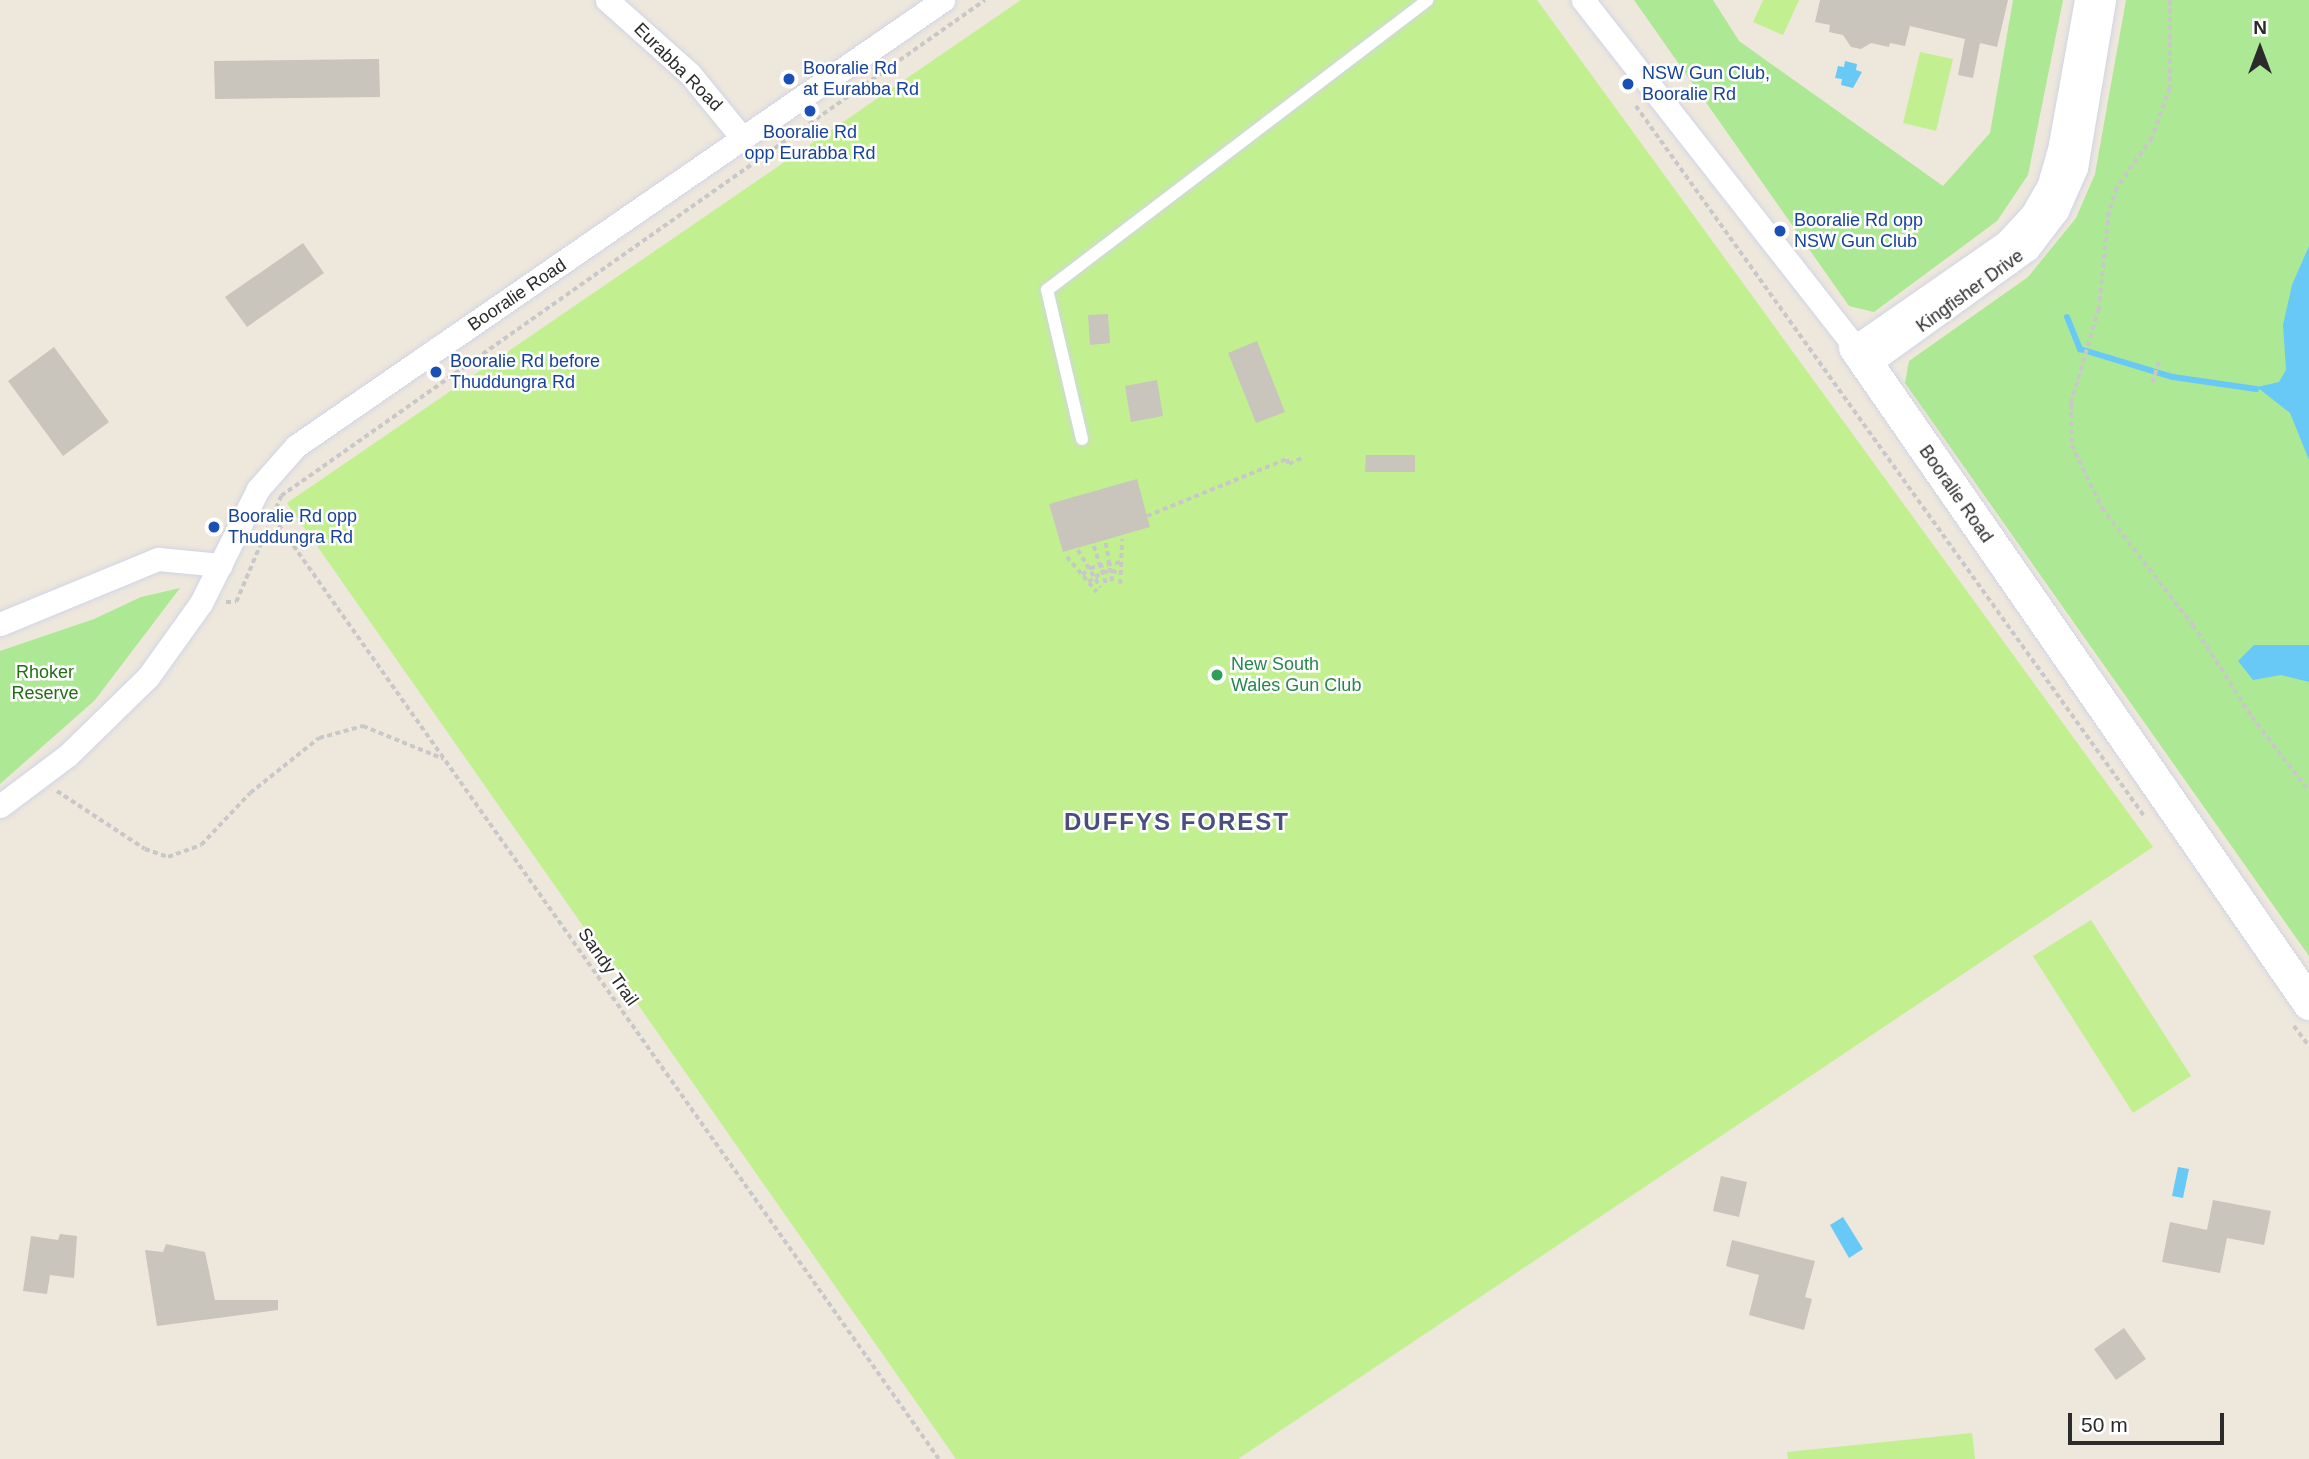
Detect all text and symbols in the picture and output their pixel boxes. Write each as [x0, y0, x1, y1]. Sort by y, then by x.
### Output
north arrow [2225, 14, 2295, 84]
text: N [2253, 17, 2267, 38]
street label: Eurabba Road [629, 18, 727, 116]
place label: Booralie Rd at Eurabba Rd [803, 58, 919, 100]
place label: NSW Gun Club, Booralie Rd [1642, 63, 1770, 106]
marker: Booralie Rd at Eurabba Rd [781, 71, 797, 87]
marker: NSW Gun Club, Booralie Rd [1620, 76, 1636, 92]
marker: Booralie Rd opp Eurabba Rd [802, 103, 818, 119]
place label: Booralie Rd opp Eurabba Rd [744, 122, 876, 164]
place label: Booralie Rd opp NSW Gun Club [1794, 210, 1923, 252]
marker: Booralie Rd opp NSW Gun Club [1772, 223, 1788, 239]
street label: Kingfisher Drive [1912, 245, 2028, 337]
street label: Booralie Road [464, 254, 570, 336]
place label: Booralie Rd before Thuddungra Rd [450, 351, 600, 394]
marker: Booralie Rd before Thuddungra Rd [428, 364, 444, 380]
street label: Booralie Road [1914, 441, 1998, 547]
place label: Booralie Rd opp Thuddungra Rd [228, 506, 357, 548]
marker: Booralie Rd opp Thuddungra Rd [206, 519, 222, 535]
place label: New South Wales Gun Club [1231, 654, 1361, 696]
park label: Rhoker Reserve [11, 662, 79, 704]
marker: New South Wales Gun Club [1209, 667, 1225, 683]
district label: DUFFYS FOREST [1066, 808, 1288, 836]
street label: Sandy Trail [573, 924, 643, 1010]
scale bar [2071, 1400, 2227, 1444]
text: 50 m [2081, 1413, 2128, 1436]

